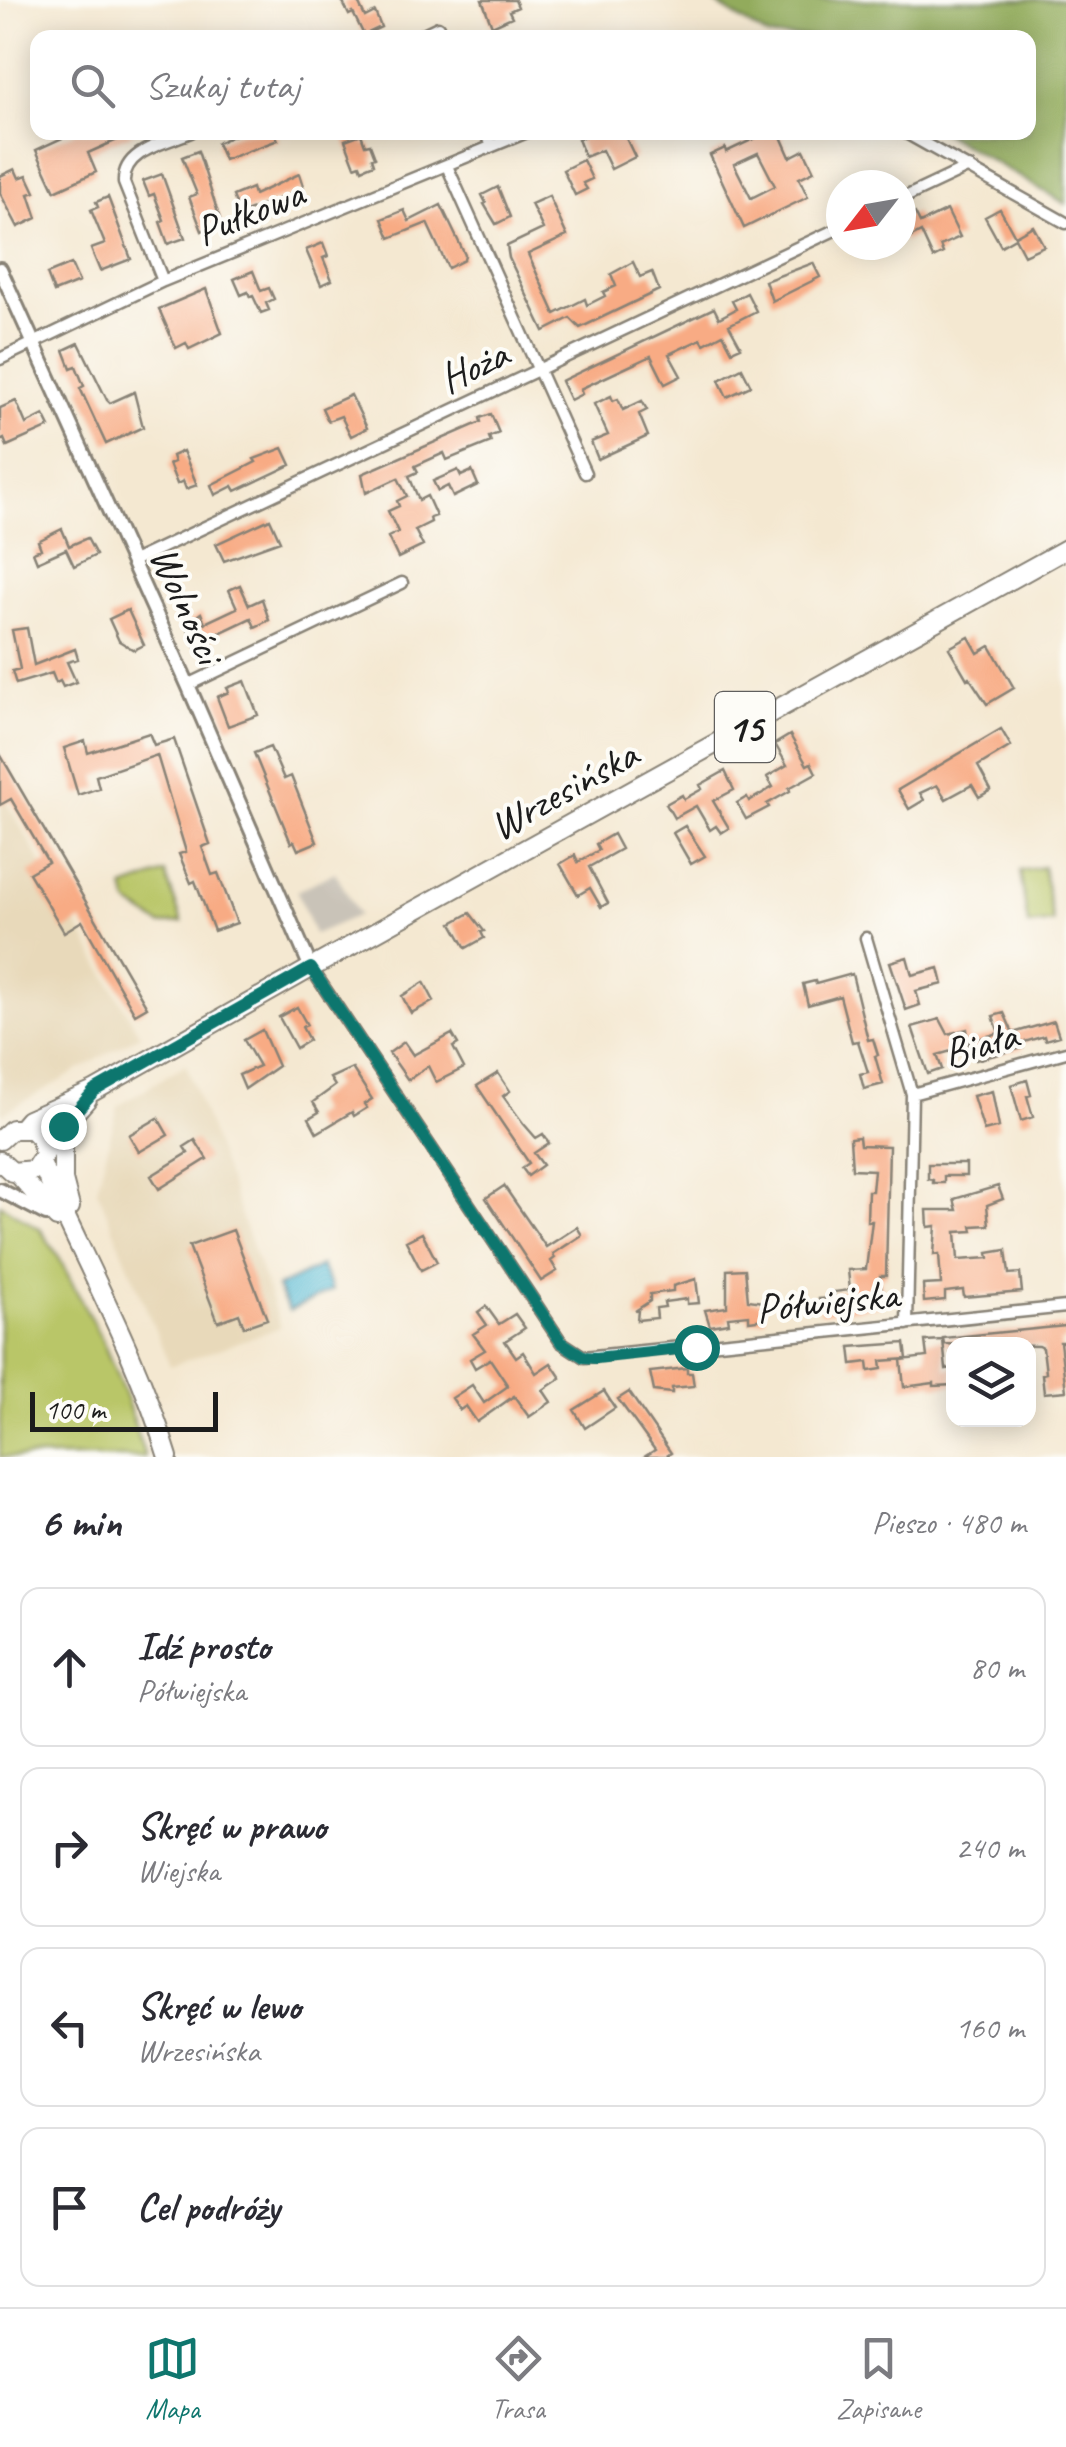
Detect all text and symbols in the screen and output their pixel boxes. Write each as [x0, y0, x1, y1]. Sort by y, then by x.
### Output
search box [30, 30, 1036, 140]
icon: search [65, 58, 120, 113]
text: Szukaj tutaj [145, 62, 300, 109]
street label: Pułkowa [188, 166, 314, 258]
north arrow [826, 170, 916, 260]
street label: Hoża [431, 326, 519, 405]
street label: Wolności [137, 538, 238, 676]
road number: 15 [715, 692, 775, 762]
street label: Wrzesińska [480, 727, 649, 853]
street label: Biała [937, 1008, 1026, 1080]
route end [41, 1104, 87, 1150]
street label: Półwiejska [753, 1267, 905, 1335]
route start [674, 1325, 720, 1371]
map controls [946, 1337, 1036, 1427]
button: layers [946, 1337, 1036, 1427]
scale bar [30, 1387, 218, 1432]
text: 100 m [45, 1392, 105, 1427]
text: 6 min [40, 1496, 121, 1549]
text: Pieszo · 480 m [872, 1502, 1026, 1543]
text: Idź prosto [137, 1623, 270, 1670]
icon: ahead [42, 1640, 97, 1695]
text: 80 m [970, 1647, 1024, 1688]
text: Półwiejska [137, 1670, 246, 1711]
text: Skręć w prawo [137, 1803, 326, 1850]
icon: right [42, 1820, 97, 1875]
text: 240 m [955, 1827, 1024, 1868]
text: Wiejska [137, 1850, 220, 1891]
text: Skręć w lewo [137, 1983, 301, 2030]
icon: left [42, 2000, 97, 2055]
text: 160 m [955, 2007, 1024, 2048]
text: Wrzesińska [137, 2030, 260, 2071]
icon: arrive [42, 2180, 97, 2235]
text: Cel podróży [137, 2184, 280, 2231]
tab: Mapa [145, 2331, 200, 2426]
tab: Trasa [491, 2331, 546, 2426]
tab: Zapisane [836, 2331, 921, 2426]

